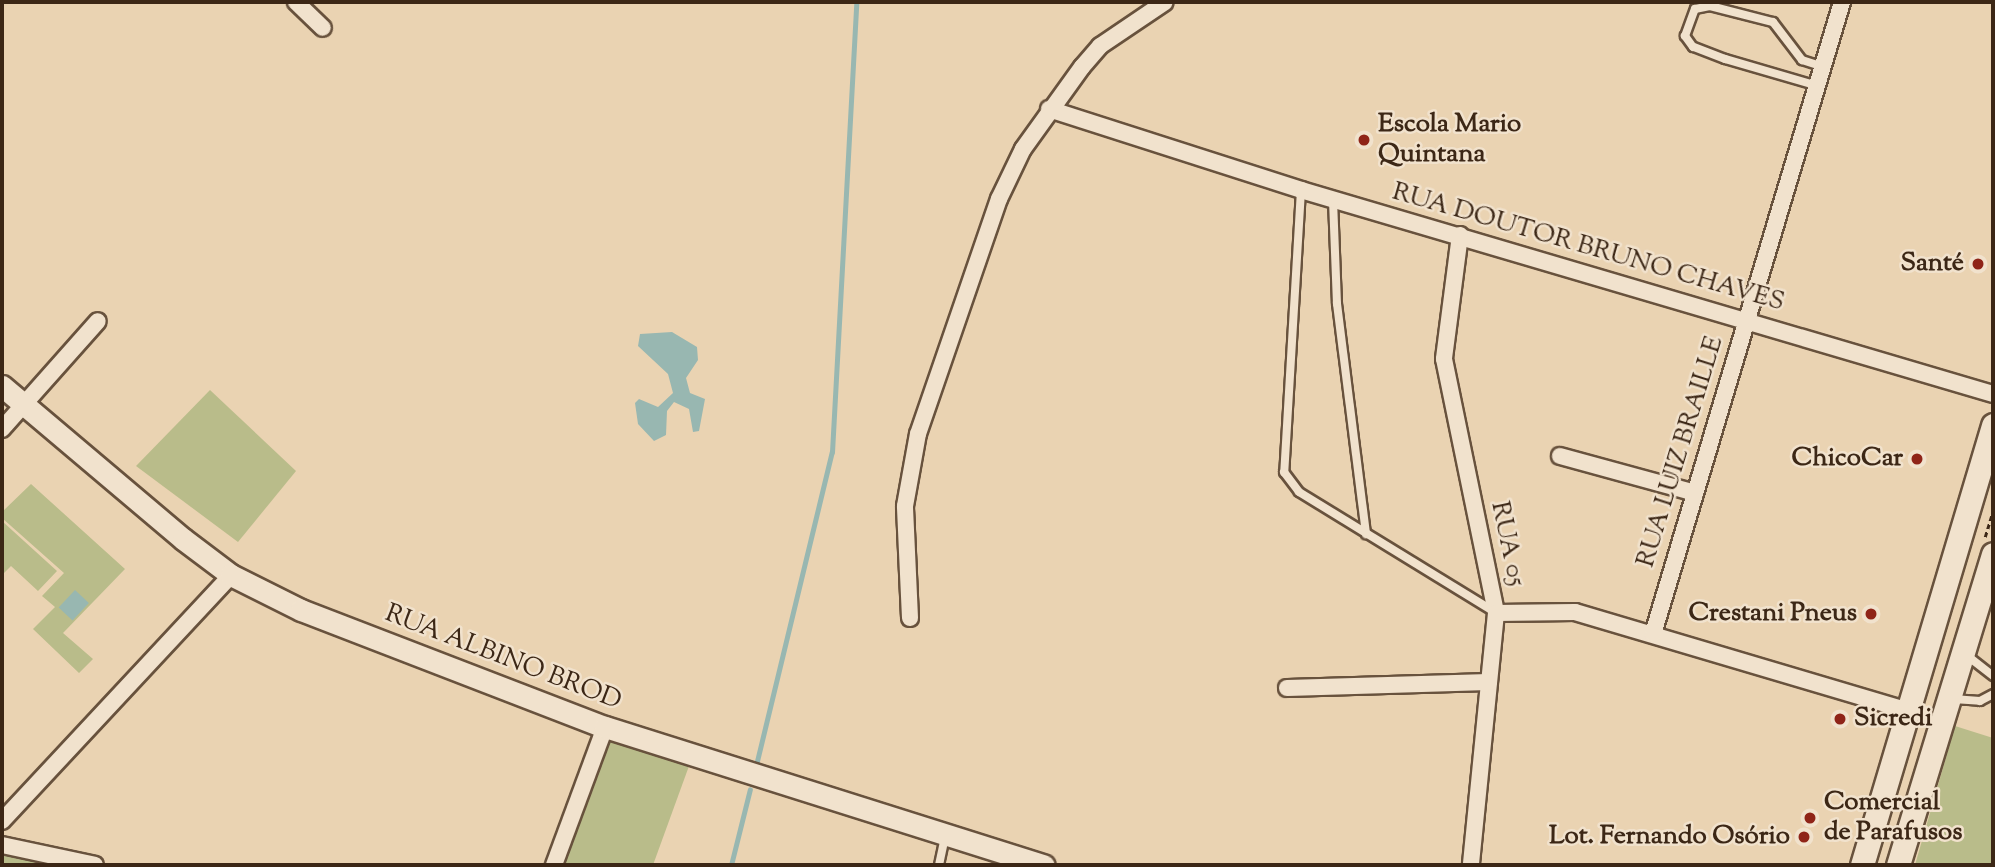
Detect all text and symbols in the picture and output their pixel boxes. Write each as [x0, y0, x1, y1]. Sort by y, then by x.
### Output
place label: Escola Mario Quintana [1378, 109, 1521, 170]
marker: Escola Mario Quintana [1356, 132, 1372, 148]
street label: RUA DOUTOR BRUNO CHAVES [1388, 177, 1788, 319]
place label: Santé [1900, 248, 1964, 280]
marker: Santé [1970, 256, 1986, 272]
street label: RUA LUIZ BRAILLE [1631, 333, 1731, 571]
place label: ChicoCar [1792, 443, 1903, 475]
marker: ChicoCar [1909, 451, 1925, 467]
street label: RUA 05 [1483, 499, 1531, 589]
place label: Crestani Pneus [1688, 598, 1857, 630]
street label: RUA ALBINO BROD [380, 599, 626, 717]
marker: Crestani Pneus [1863, 606, 1879, 622]
place label: Sicredi [1854, 703, 1932, 735]
marker: Sicredi [1832, 711, 1848, 727]
place label: Comercial de Parafusos [1824, 787, 1962, 848]
marker: Comercial de Parafusos [1802, 810, 1818, 826]
place label: Lot. Fernando Osório [1549, 821, 1790, 853]
marker: Lot. Fernando Osório [1796, 829, 1812, 845]

